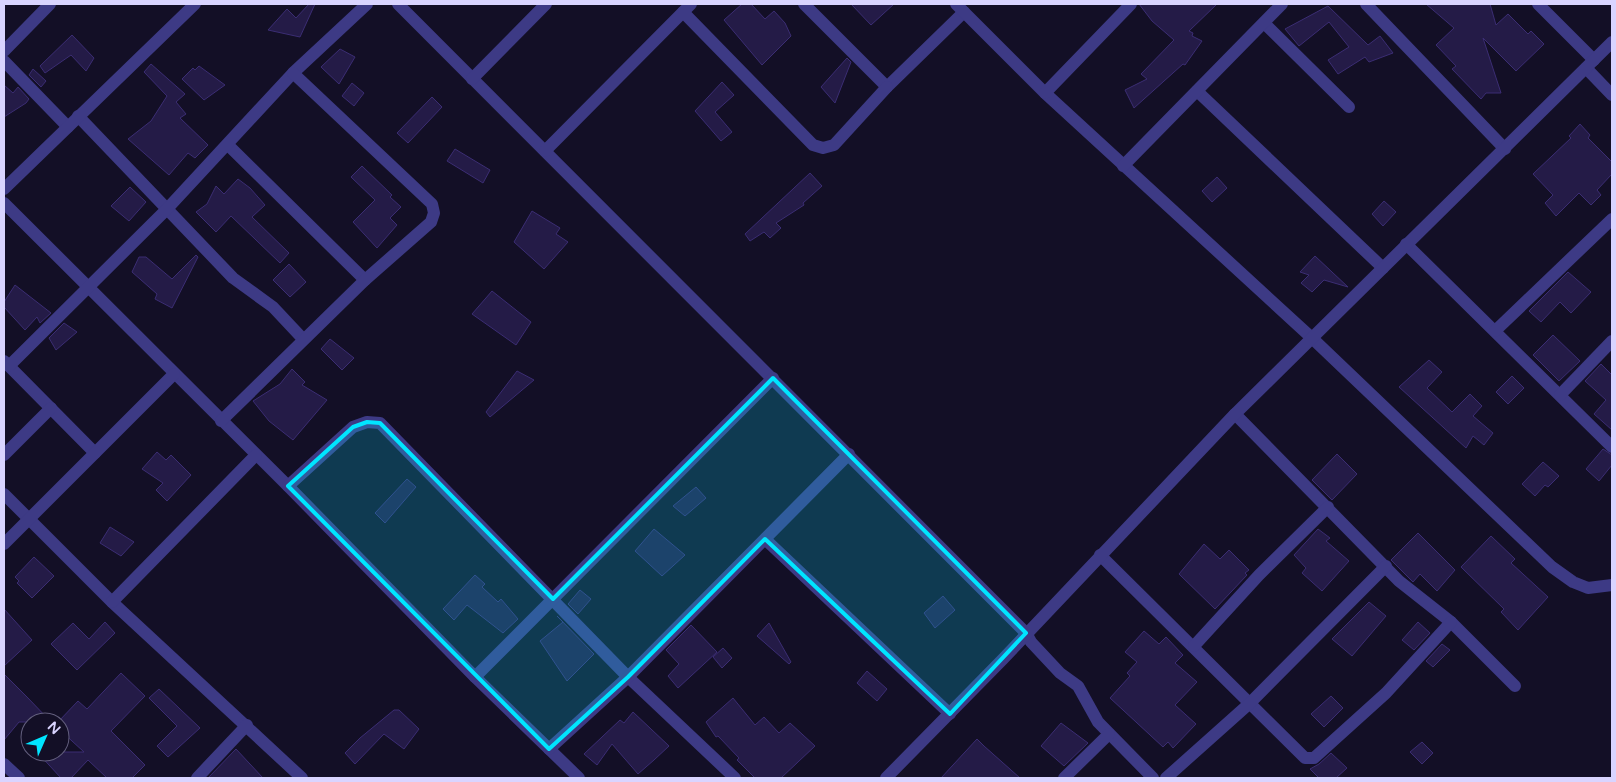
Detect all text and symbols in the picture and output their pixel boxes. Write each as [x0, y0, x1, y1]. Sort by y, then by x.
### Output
north arrow [20, 712, 70, 762]
text: N [44, 718, 64, 738]

